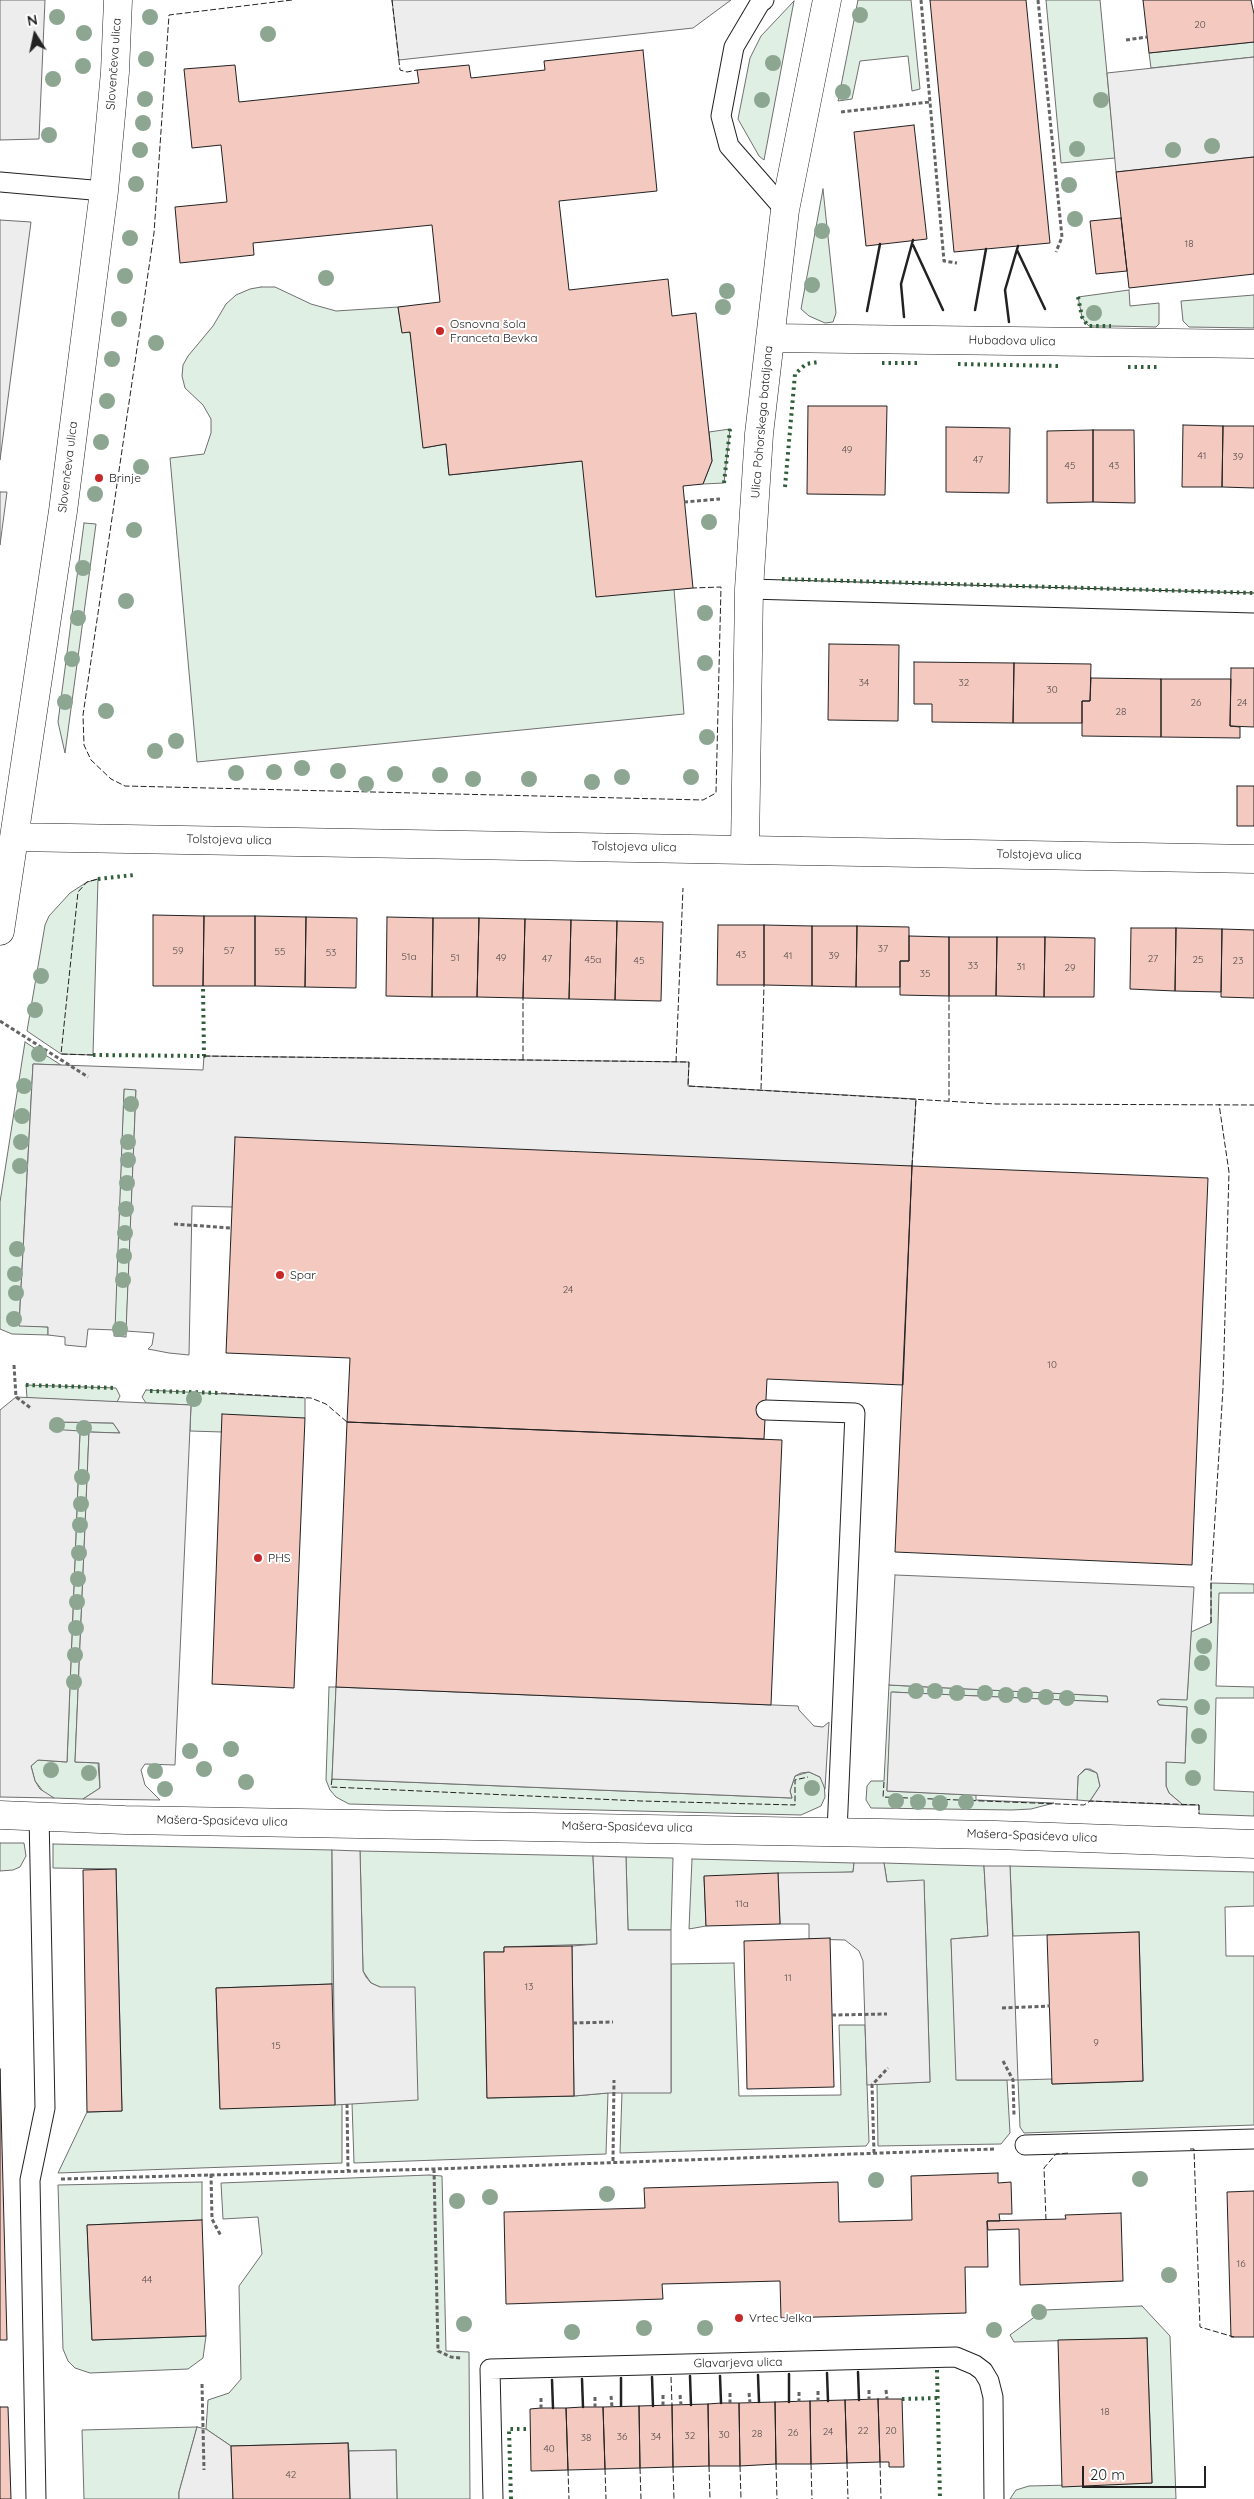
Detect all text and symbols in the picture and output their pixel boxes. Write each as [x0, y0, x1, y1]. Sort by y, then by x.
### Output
north arrow [10, 10, 60, 60]
text: N [26, 10, 39, 30]
street label: Slovenčeva ulica [104, 18, 124, 110]
house number: 20 [1194, 19, 1206, 31]
house number: 18 [1184, 238, 1194, 250]
place label: Osnovna šola Franceta Bevka [450, 317, 537, 345]
marker: Osnovna šola Franceta Bevka [434, 325, 446, 337]
street label: Hubadova ulica [968, 333, 1056, 349]
street label: Ulica Pohorskega bataljona [748, 345, 776, 499]
street label: Slovenčeva ulica [55, 420, 81, 514]
house number: 49 [842, 444, 852, 456]
house number: 41 [1198, 450, 1206, 462]
house number: 39 [1233, 451, 1243, 463]
house number: 47 [973, 454, 983, 466]
house number: 45 [1065, 460, 1075, 472]
house number: 43 [1109, 460, 1119, 472]
place label: Brinje [109, 471, 141, 485]
marker: Brinje [93, 472, 105, 484]
house number: 34 [859, 677, 869, 689]
house number: 32 [959, 677, 969, 689]
house number: 30 [1046, 684, 1058, 696]
house number: 26 [1191, 697, 1201, 709]
house number: 24 [1237, 697, 1247, 709]
house number: 28 [1116, 706, 1126, 718]
street label: Tolstojeva ulica [186, 832, 272, 848]
street label: Tolstojeva ulica [591, 839, 677, 855]
street label: Tolstojeva ulica [996, 847, 1082, 863]
house number: 37 [878, 943, 888, 955]
house number: 59 [172, 945, 184, 957]
house number: 57 [224, 945, 234, 957]
house number: 55 [275, 946, 285, 958]
house number: 53 [326, 947, 336, 959]
house number: 43 [736, 949, 746, 961]
house number: 41 [784, 950, 792, 962]
house number: 39 [829, 950, 839, 962]
house number: 51a [401, 951, 417, 963]
house number: 51 [450, 952, 460, 964]
house number: 49 [496, 952, 506, 964]
house number: 47 [542, 953, 552, 965]
house number: 27 [1148, 953, 1158, 965]
house number: 45a [585, 954, 601, 966]
house number: 25 [1193, 954, 1203, 966]
house number: 45 [634, 955, 644, 967]
house number: 23 [1233, 955, 1243, 967]
house number: 33 [968, 960, 978, 972]
house number: 31 [1017, 961, 1025, 973]
house number: 29 [1064, 962, 1076, 974]
house number: 35 [920, 968, 930, 980]
place label: Spar [290, 1268, 316, 1282]
marker: Spar [274, 1269, 286, 1281]
house number: 24 [563, 1284, 573, 1296]
house number: 10 [1047, 1359, 1057, 1371]
place label: PHS [268, 1551, 291, 1565]
marker: PHS [252, 1552, 264, 1564]
street label: Mašera-Spasićeva ulica [156, 1813, 288, 1829]
street label: Mašera-Spasićeva ulica [561, 1819, 693, 1835]
street label: Mašera-Spasićeva ulica [966, 1827, 1098, 1845]
house number: 11a [735, 1898, 749, 1910]
house number: 11 [784, 1972, 792, 1984]
house number: 13 [525, 1981, 533, 1993]
house number: 9 [1093, 2037, 1099, 2049]
house number: 15 [271, 2040, 281, 2052]
house number: 16 [1236, 2258, 1246, 2270]
house number: 44 [142, 2274, 152, 2286]
place label: Vrtec Jelka [749, 2311, 812, 2325]
marker: Vrtec Jelka [733, 2312, 745, 2324]
street label: Glavarjeva ulica [693, 2355, 783, 2371]
house number: 18 [1100, 2406, 1110, 2418]
house number: 22 [857, 2425, 869, 2437]
house number: 20 [885, 2425, 897, 2437]
house number: 24 [823, 2426, 833, 2438]
house number: 26 [788, 2427, 798, 2439]
house number: 28 [752, 2428, 762, 2440]
house number: 30 [718, 2429, 730, 2441]
house number: 32 [685, 2430, 695, 2442]
house number: 36 [617, 2431, 627, 2443]
house number: 34 [651, 2431, 661, 2443]
house number: 38 [581, 2432, 591, 2444]
house number: 40 [543, 2443, 555, 2455]
scale bar [1084, 2456, 1208, 2488]
text: 20 m [1090, 2465, 1125, 2484]
house number: 42 [286, 2469, 296, 2481]

